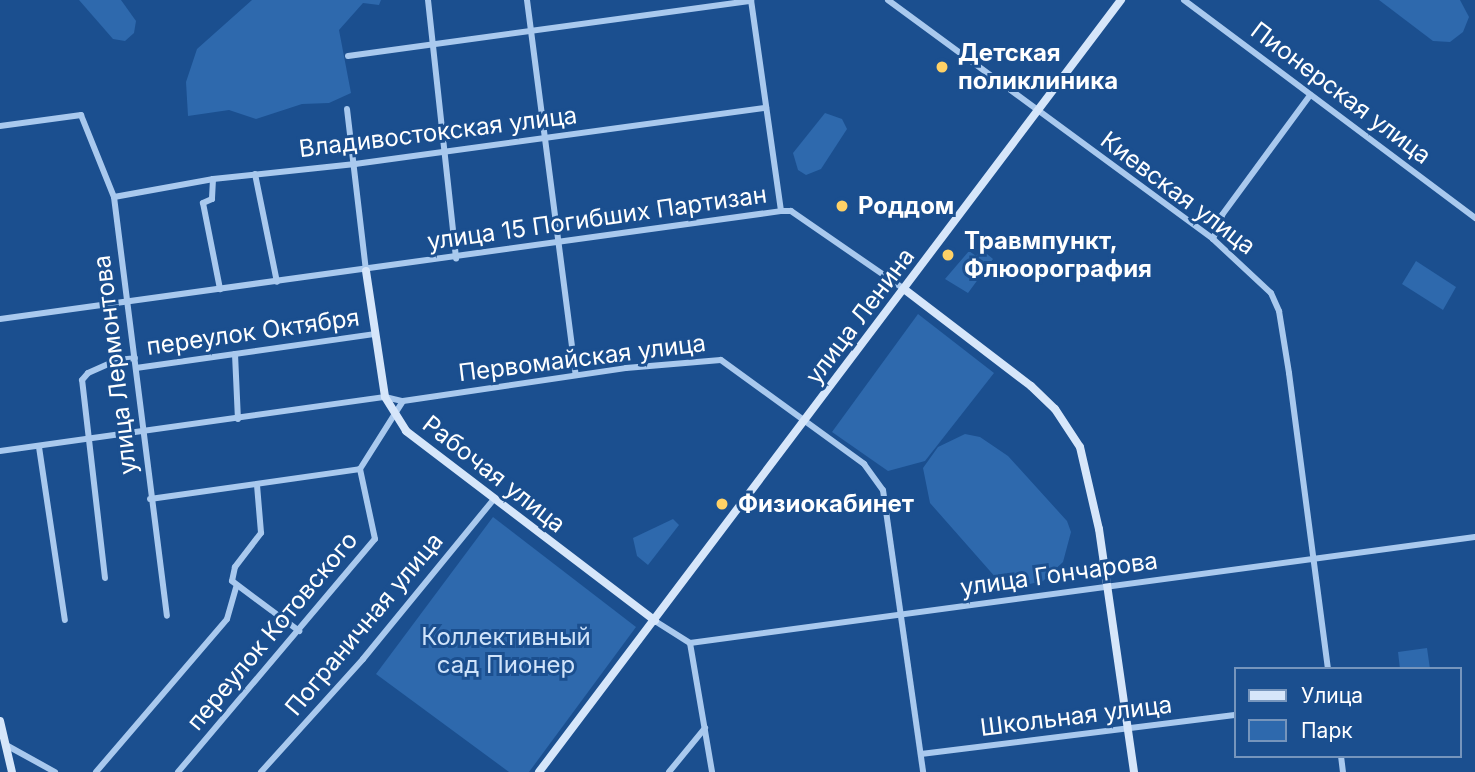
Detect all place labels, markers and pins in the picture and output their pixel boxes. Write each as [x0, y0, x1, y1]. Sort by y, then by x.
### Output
place label: Детская поликлиника [958, 39, 1118, 95]
marker: Детская поликлиника [932, 57, 952, 77]
place label: Роддом [858, 192, 954, 220]
marker: Роддом [832, 196, 852, 216]
place label: Травмпункт, Флюорография [964, 227, 1152, 283]
marker: Травмпункт, Флюорография [938, 245, 958, 265]
place label: Физиокабинет [738, 490, 914, 518]
marker: Физиокабинет [712, 494, 732, 514]

